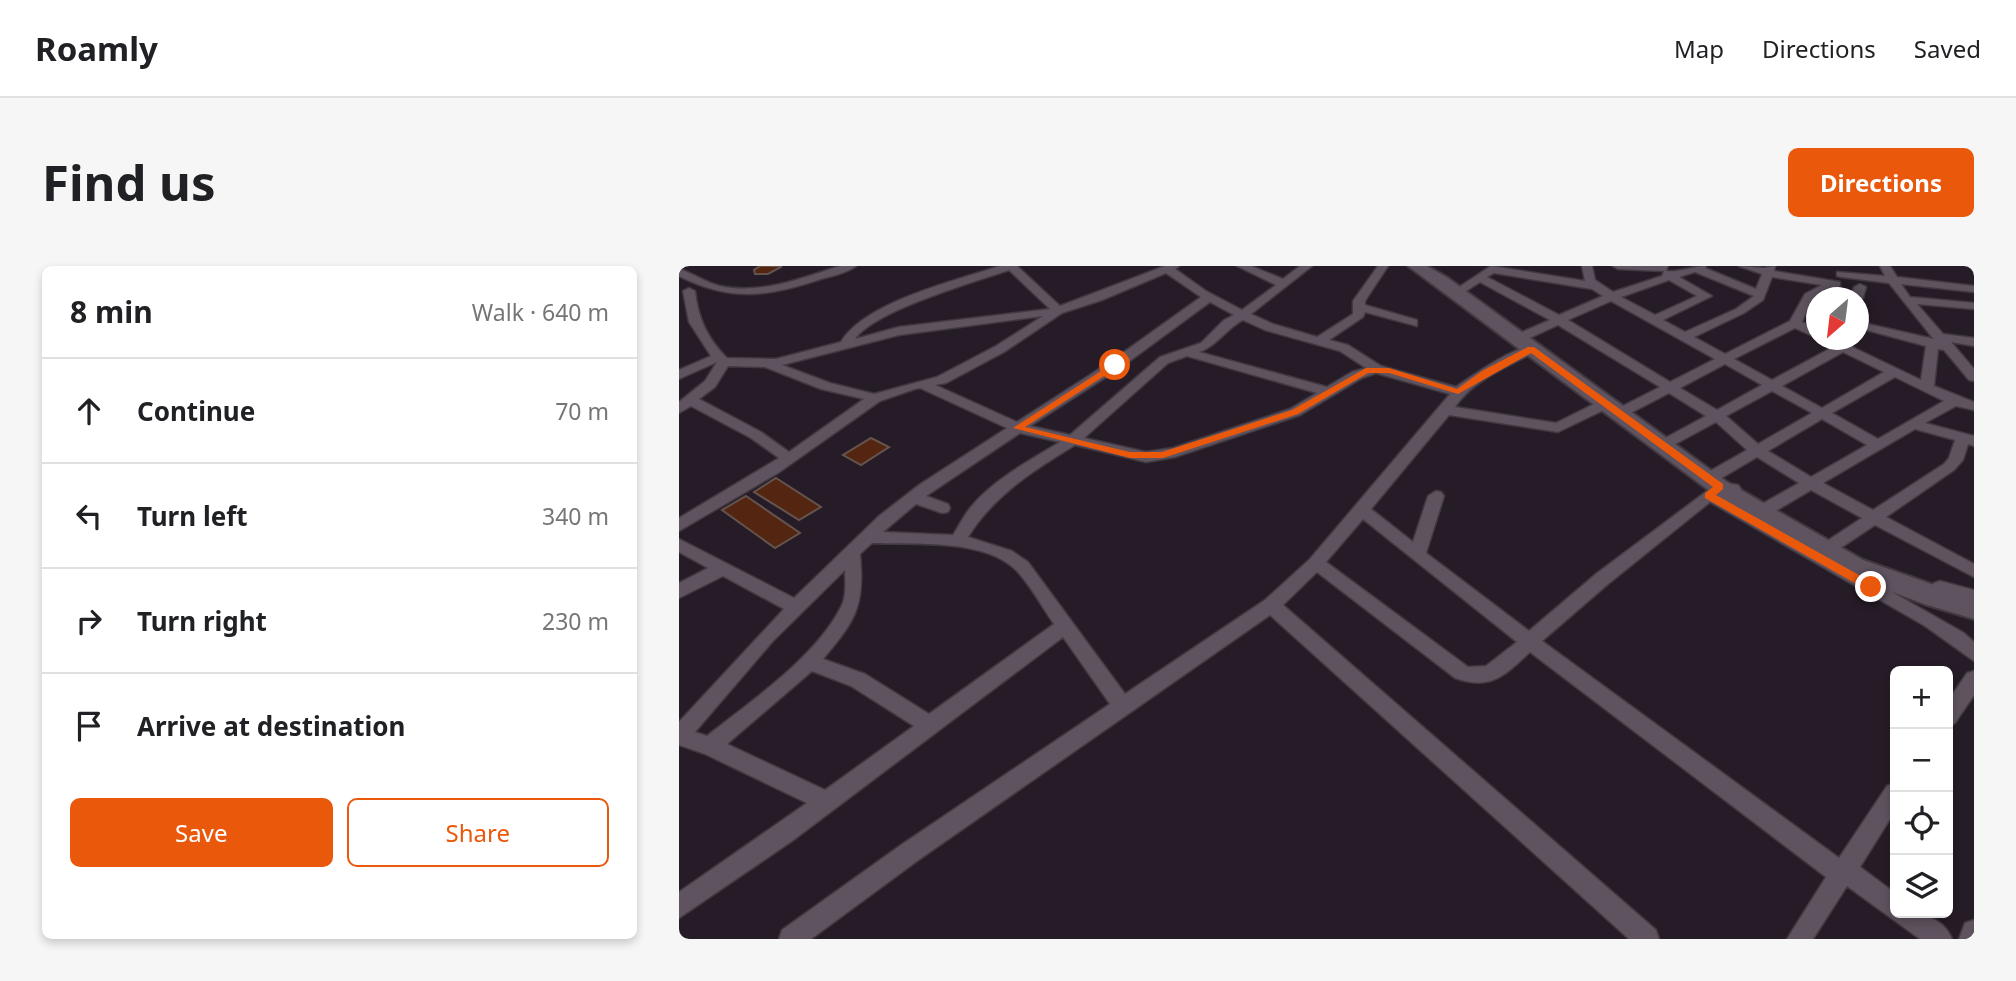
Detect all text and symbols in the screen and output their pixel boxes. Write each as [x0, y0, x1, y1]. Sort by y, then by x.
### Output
text: Roamly [35, 26, 158, 71]
text: Map [1674, 32, 1724, 65]
text: Directions [1762, 32, 1876, 65]
text: Saved [1914, 32, 1981, 65]
button: Directions [1788, 148, 1974, 217]
text: Find us [42, 149, 216, 215]
north arrow [1806, 287, 1869, 350]
text: 8 min [70, 291, 153, 332]
text: Walk · 640 m [472, 296, 609, 328]
route start [1099, 349, 1130, 380]
icon: ahead [70, 392, 108, 430]
text: Continue [137, 393, 255, 429]
text: 70 m [555, 395, 609, 427]
icon: left [70, 497, 108, 535]
text: Turn left [137, 498, 248, 534]
text: 340 m [542, 500, 609, 532]
route end [1855, 571, 1886, 602]
icon: right [70, 602, 108, 640]
text: Turn right [137, 603, 267, 639]
text: 230 m [542, 605, 609, 637]
map controls [1890, 666, 1953, 918]
button: + [1890, 666, 1953, 729]
icon: arrive [70, 707, 108, 745]
text: Arrive at destination [137, 708, 406, 744]
button: − [1890, 729, 1953, 792]
button: locate [1890, 792, 1953, 855]
button: Save [70, 798, 333, 867]
button: Share [347, 798, 609, 867]
button: layers [1890, 855, 1953, 918]

